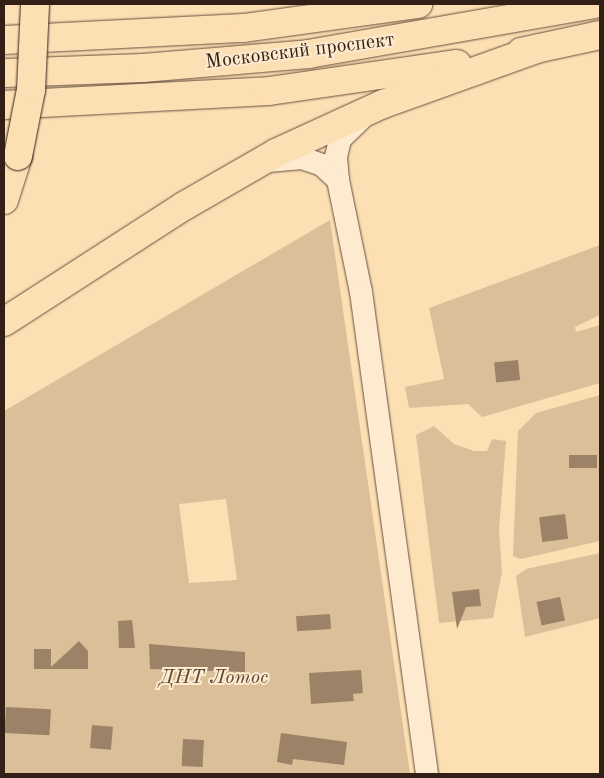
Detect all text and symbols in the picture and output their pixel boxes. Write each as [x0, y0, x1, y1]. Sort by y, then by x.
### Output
street label: Московский проспект [204, 28, 396, 76]
park label: ДНТ Лотос [160, 666, 268, 690]

